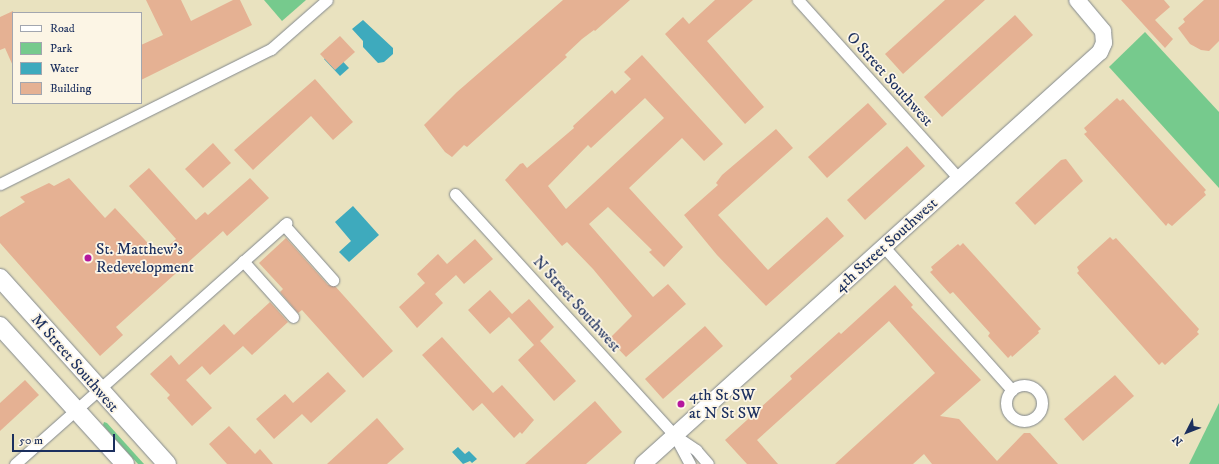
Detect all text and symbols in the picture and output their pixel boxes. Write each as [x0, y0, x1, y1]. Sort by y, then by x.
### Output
legend [12, 12, 142, 104]
text: Road [50, 21, 75, 36]
street label: O Street Southwest [842, 28, 938, 130]
text: Park [50, 41, 72, 56]
text: Water [50, 61, 79, 76]
text: Building [50, 81, 91, 96]
street label: 4th Street Southwest [831, 194, 941, 296]
place label: St. Matthew's Redevelopment [96, 239, 194, 277]
street label: N Street Southwest [529, 252, 625, 356]
marker: St. Matthew's Redevelopment [83, 253, 93, 263]
street label: M Street Southwest [27, 310, 123, 416]
place label: 4th St SW at N St SW [689, 385, 761, 423]
marker: 4th St SW at N St SW [676, 399, 686, 409]
north arrow [1167, 412, 1207, 452]
scale bar [14, 426, 117, 452]
text: N [1170, 432, 1186, 448]
text: 50 m [19, 433, 43, 448]

